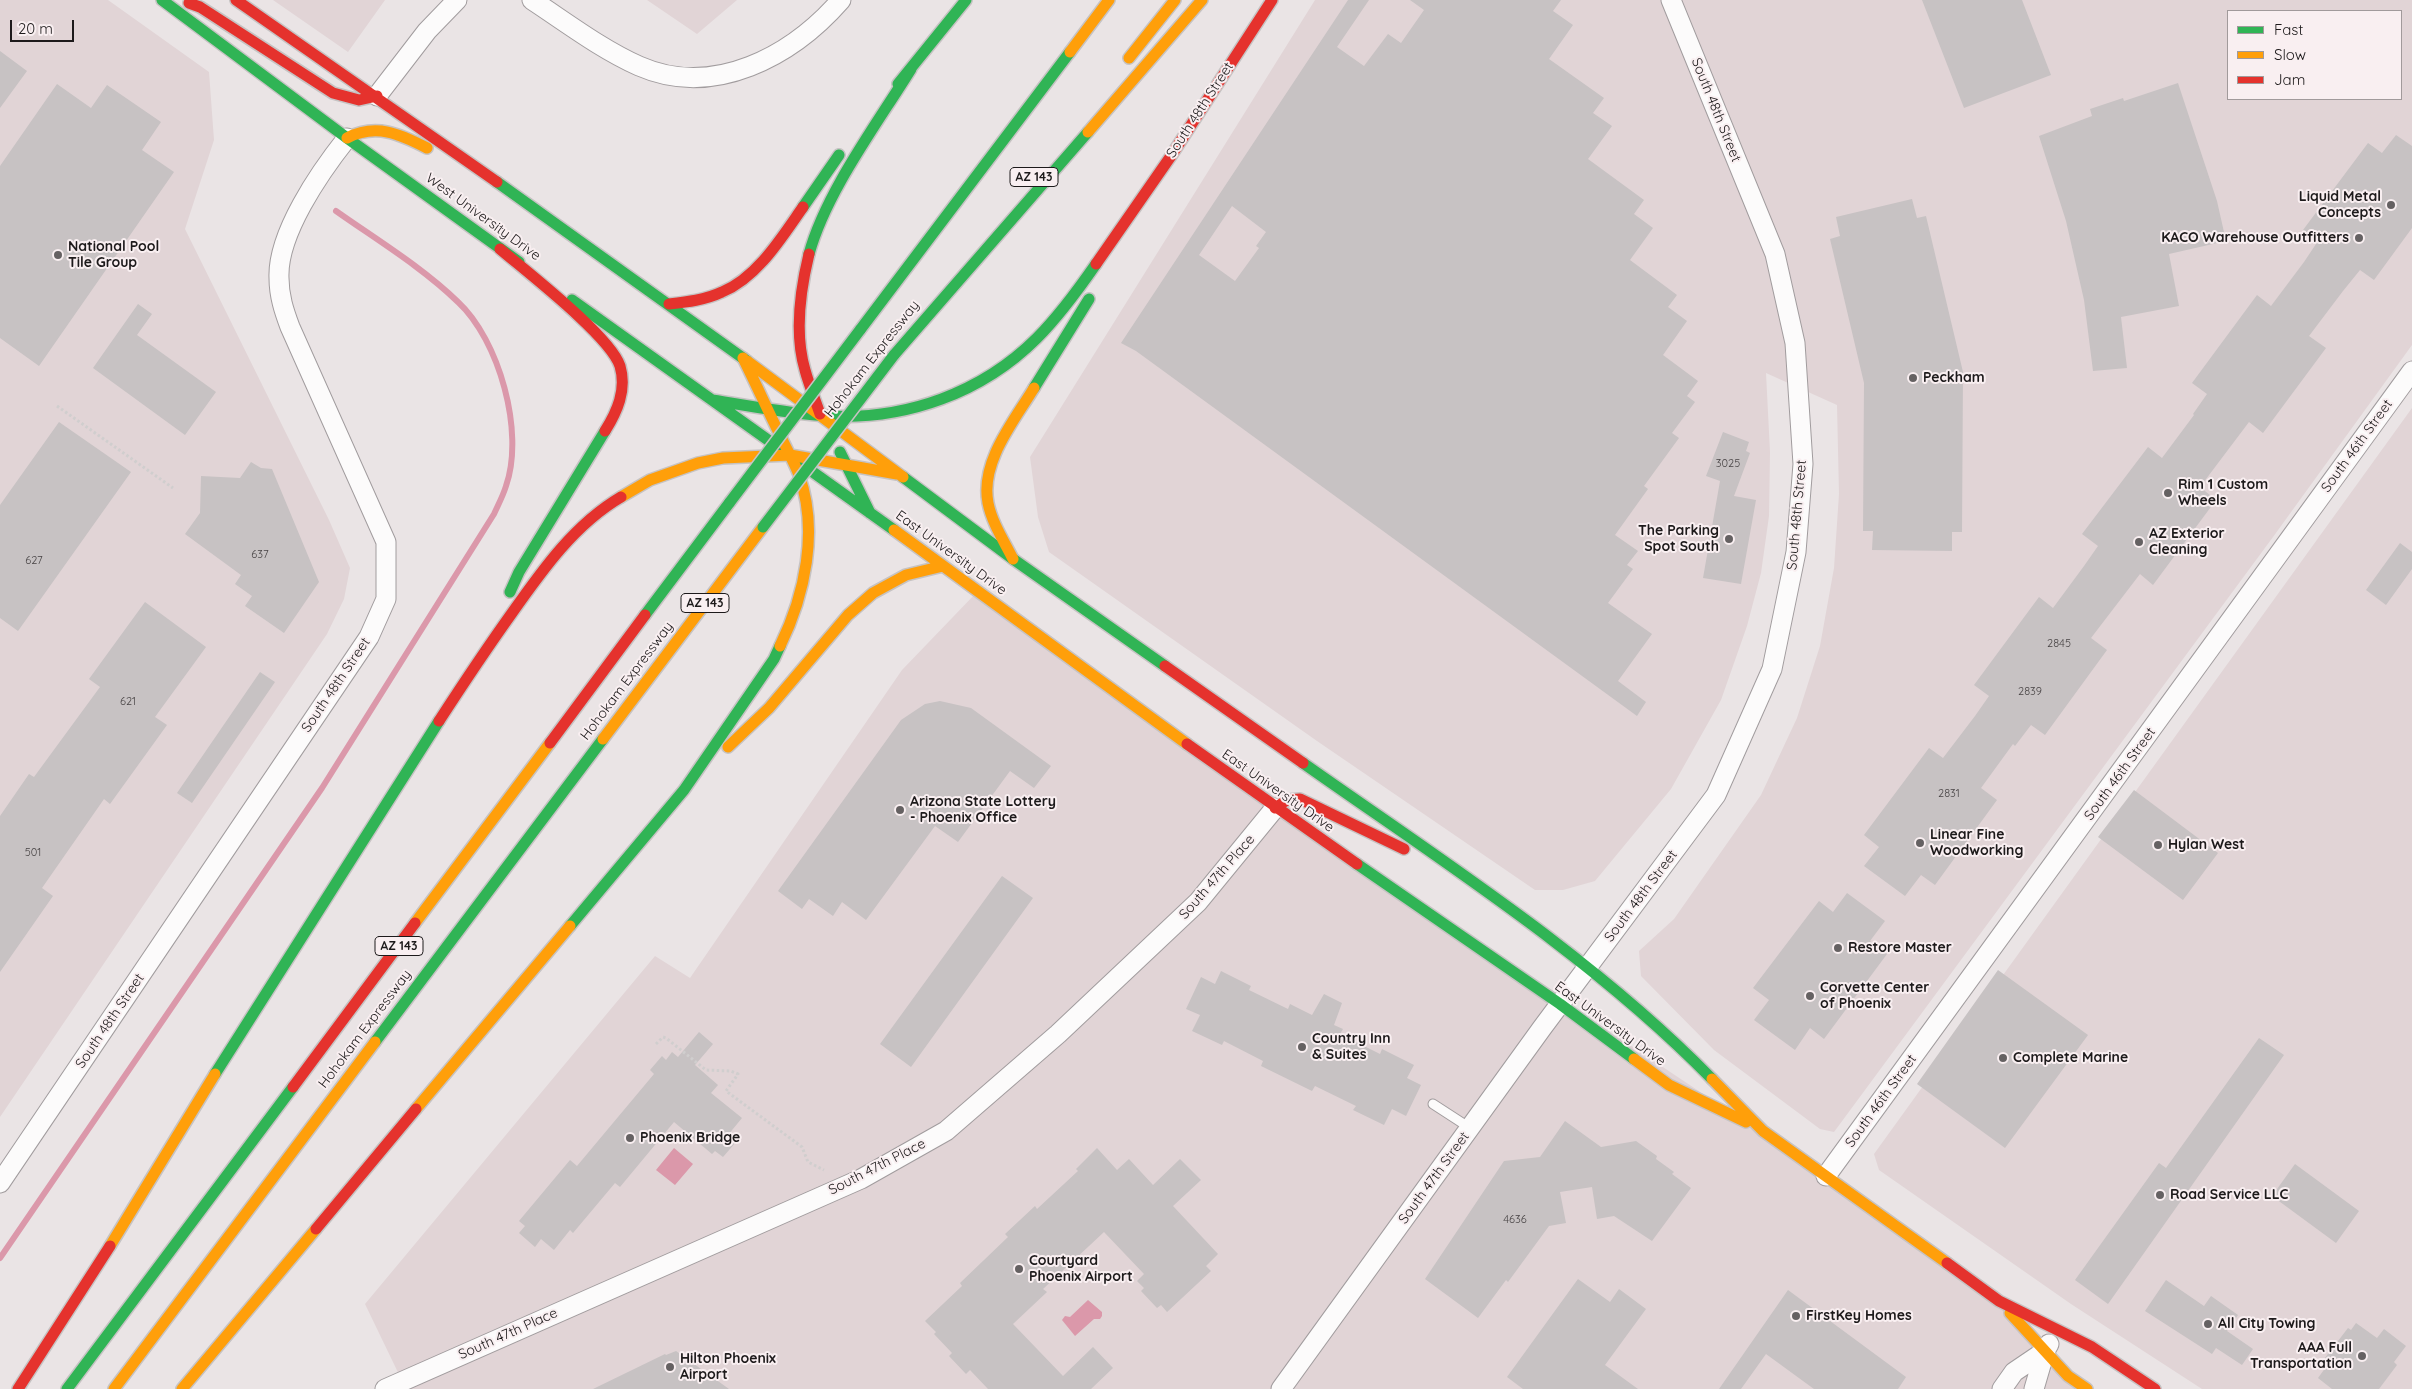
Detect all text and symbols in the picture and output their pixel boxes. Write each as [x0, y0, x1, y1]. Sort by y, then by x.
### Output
scale bar [12, 10, 76, 42]
legend [2227, 10, 2402, 100]
text: 20 m [18, 19, 53, 38]
text: Fast [2274, 20, 2303, 39]
text: Slow [2274, 45, 2306, 64]
street label: South 48th Street [1688, 56, 1744, 164]
street label: South 48th Street [1163, 59, 1237, 161]
text: Jam [2274, 70, 2305, 89]
road number: AZ 143 [1010, 168, 1058, 186]
street label: West University Drive [422, 170, 544, 264]
place label: Liquid Metal Concepts [2299, 189, 2381, 222]
marker: Liquid Metal Concepts [2385, 199, 2397, 211]
place label: KACO Warehouse Outfitters [2161, 230, 2349, 246]
marker: KACO Warehouse Outfitters [2353, 232, 2365, 244]
place label: National Pool Tile Group [68, 239, 159, 272]
marker: National Pool Tile Group [52, 249, 64, 261]
street label: Hohokam Expressway [821, 297, 923, 421]
place label: Peckham [1923, 370, 1985, 386]
marker: Peckham [1907, 372, 1919, 384]
street label: South 46th Street [2318, 396, 2396, 496]
house number: 3025 [1716, 457, 1740, 471]
street label: South 48th Street [1784, 459, 1810, 571]
place label: Rim 1 Custom Wheels [2178, 477, 2268, 510]
marker: Rim 1 Custom Wheels [2162, 487, 2174, 499]
street label: East University Drive [892, 507, 1010, 599]
place label: The Parking Spot South [1638, 523, 1719, 556]
place label: AZ Exterior Cleaning [2149, 526, 2225, 558]
marker: The Parking Spot South [1723, 533, 1735, 545]
marker: AZ Exterior Cleaning [2133, 536, 2145, 548]
house number: 637 [251, 548, 269, 562]
house number: 627 [25, 554, 43, 568]
road number: AZ 143 [681, 594, 729, 612]
street label: Hohokam Expressway [577, 619, 677, 743]
street label: South 48th Street [298, 634, 374, 736]
house number: 2845 [2047, 637, 2071, 651]
house number: 2839 [2018, 685, 2042, 699]
house number: 621 [120, 695, 136, 709]
street label: South 46th Street [2081, 724, 2159, 824]
street label: East University Drive [1219, 746, 1337, 836]
house number: 2831 [1938, 787, 1960, 801]
place label: Arizona State Lottery - Phoenix Office [910, 794, 1056, 826]
marker: Arizona State Lottery - Phoenix Office [894, 804, 906, 816]
place label: Linear Fine Woodworking [1930, 827, 2023, 860]
street label: South 47th Place [1176, 831, 1258, 923]
marker: Linear Fine Woodworking [1914, 837, 1926, 849]
place label: Hylan West [2168, 837, 2245, 853]
marker: Hylan West [2152, 839, 2164, 851]
house number: 501 [25, 846, 41, 860]
street label: South 48th Street [1601, 847, 1681, 945]
road number: AZ 143 [375, 936, 423, 956]
place label: Restore Master [1848, 940, 1952, 956]
marker: Restore Master [1832, 942, 1844, 954]
street label: Hohokam Expressway [315, 967, 415, 1091]
street label: South 48th Street [72, 970, 148, 1072]
street label: East University Drive [1551, 978, 1669, 1070]
place label: Corvette Center of Phoenix [1820, 980, 1929, 1012]
marker: Corvette Center of Phoenix [1804, 990, 1816, 1002]
place label: Country Inn & Suites [1312, 1031, 1391, 1064]
marker: Country Inn & Suites [1296, 1041, 1308, 1053]
place label: Complete Marine [2013, 1050, 2128, 1066]
street label: South 46th Street [1842, 1051, 1920, 1151]
marker: Complete Marine [1997, 1052, 2009, 1064]
street label: South 47th Street [1395, 1129, 1473, 1227]
place label: Phoenix Bridge [640, 1130, 740, 1146]
marker: Phoenix Bridge [624, 1132, 636, 1144]
street label: South 47th Place [826, 1135, 928, 1199]
place label: Road Service LLC [2170, 1187, 2288, 1203]
marker: Road Service LLC [2154, 1189, 2166, 1201]
house number: 4636 [1503, 1213, 1527, 1227]
place label: Courtyard Phoenix Airport [1029, 1253, 1133, 1285]
marker: Courtyard Phoenix Airport [1013, 1263, 1025, 1275]
street label: South 47th Place [456, 1305, 560, 1363]
place label: FirstKey Homes [1806, 1308, 1912, 1324]
marker: FirstKey Homes [1790, 1310, 1802, 1322]
place label: All City Towing [2218, 1316, 2316, 1332]
marker: All City Towing [2202, 1318, 2214, 1330]
place label: AAA Full Transportation [2250, 1340, 2352, 1372]
marker: AAA Full Transportation [2356, 1350, 2368, 1362]
place label: Hilton Phoenix Airport [680, 1351, 776, 1384]
marker: Hilton Phoenix Airport [664, 1361, 676, 1373]

